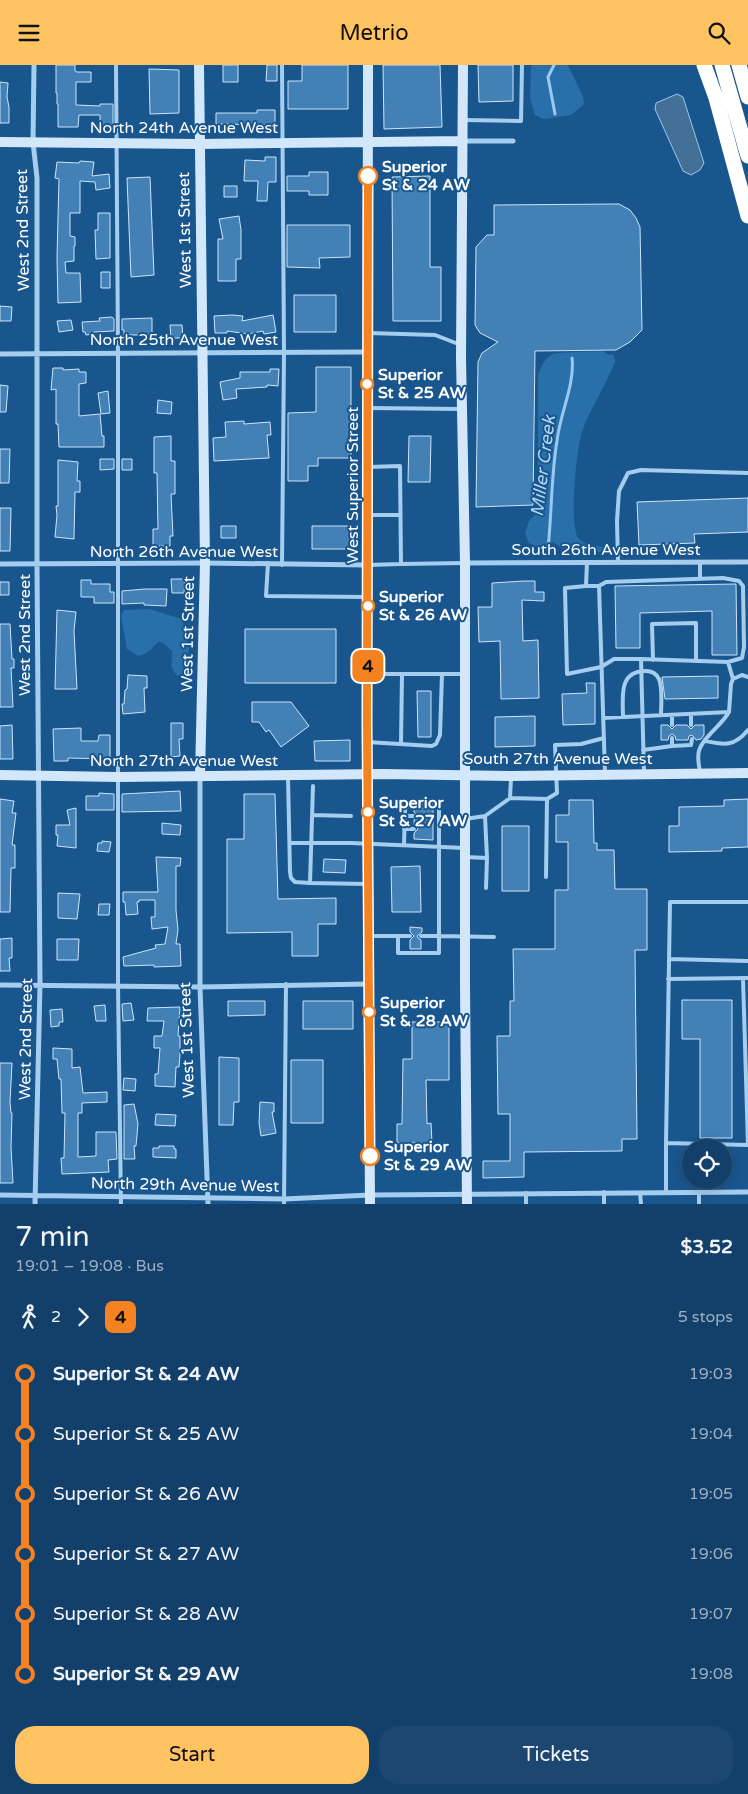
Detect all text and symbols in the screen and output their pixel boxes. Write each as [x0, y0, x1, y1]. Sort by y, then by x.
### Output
icon: menu [15, 19, 43, 47]
icon: search [705, 19, 733, 47]
text: Metrio [339, 20, 409, 46]
street label: North 24th Avenue West [90, 118, 278, 138]
place label: Superior St & 24 AW [382, 157, 471, 195]
marker: Superior St & 24 AW [358, 166, 378, 186]
street label: West 2nd Street [12, 169, 34, 291]
street label: West 1st Street [174, 172, 196, 288]
street label: North 25th Avenue West [90, 330, 278, 350]
place label: Superior St & 25 AW [378, 365, 467, 403]
marker: Superior St & 25 AW [360, 377, 374, 391]
street label: West Superior Street [343, 407, 363, 563]
water label: Miller Creek [526, 413, 560, 518]
street label: South 26th Avenue West [511, 540, 701, 560]
street label: North 26th Avenue West [90, 542, 278, 562]
street label: West 2nd Street [15, 574, 35, 696]
street label: West 1st Street [177, 576, 199, 692]
place label: Superior St & 26 AW [379, 587, 468, 625]
marker: Superior St & 26 AW [361, 599, 375, 613]
line badge: 4 [352, 650, 384, 682]
text: 4 [362, 655, 374, 677]
street label: South 27th Avenue West [463, 749, 653, 769]
street label: North 27th Avenue West [90, 751, 278, 771]
place label: Superior St & 27 AW [379, 793, 468, 831]
marker: Superior St & 27 AW [361, 805, 375, 819]
street label: West 2nd Street [15, 978, 37, 1100]
street label: West 1st Street [175, 982, 199, 1098]
place label: Superior St & 28 AW [380, 993, 469, 1031]
marker: Superior St & 28 AW [362, 1005, 376, 1019]
place label: Superior St & 29 AW [384, 1137, 473, 1175]
map controls [682, 1139, 732, 1189]
button: locate [682, 1139, 732, 1189]
marker: Superior St & 29 AW [360, 1146, 380, 1166]
street label: North 29th Avenue West [91, 1173, 279, 1197]
text: 7 min [15, 1220, 90, 1254]
text: $3.52 [681, 1236, 733, 1258]
text: 19:01 – 19:08 · Bus [15, 1256, 164, 1276]
icon: walk [15, 1303, 43, 1331]
icon: forward [69, 1303, 97, 1331]
text: 4 [115, 1306, 126, 1328]
text: 2 [51, 1307, 61, 1327]
text: 5 stops [678, 1307, 733, 1327]
text: Superior St & 24 AW [53, 1363, 239, 1385]
text: 19:03 [689, 1364, 733, 1384]
text: Superior St & 25 AW [53, 1423, 239, 1445]
text: 19:04 [689, 1424, 733, 1444]
text: Superior St & 26 AW [53, 1483, 239, 1505]
text: 19:05 [689, 1484, 733, 1504]
text: Superior St & 27 AW [53, 1543, 239, 1565]
text: 19:06 [689, 1544, 733, 1564]
text: Superior St & 28 AW [53, 1603, 239, 1625]
text: 19:07 [689, 1604, 733, 1624]
text: Superior St & 29 AW [53, 1663, 239, 1685]
text: 19:08 [689, 1664, 733, 1684]
button: Start [15, 1726, 369, 1784]
button: Tickets [379, 1726, 733, 1784]

